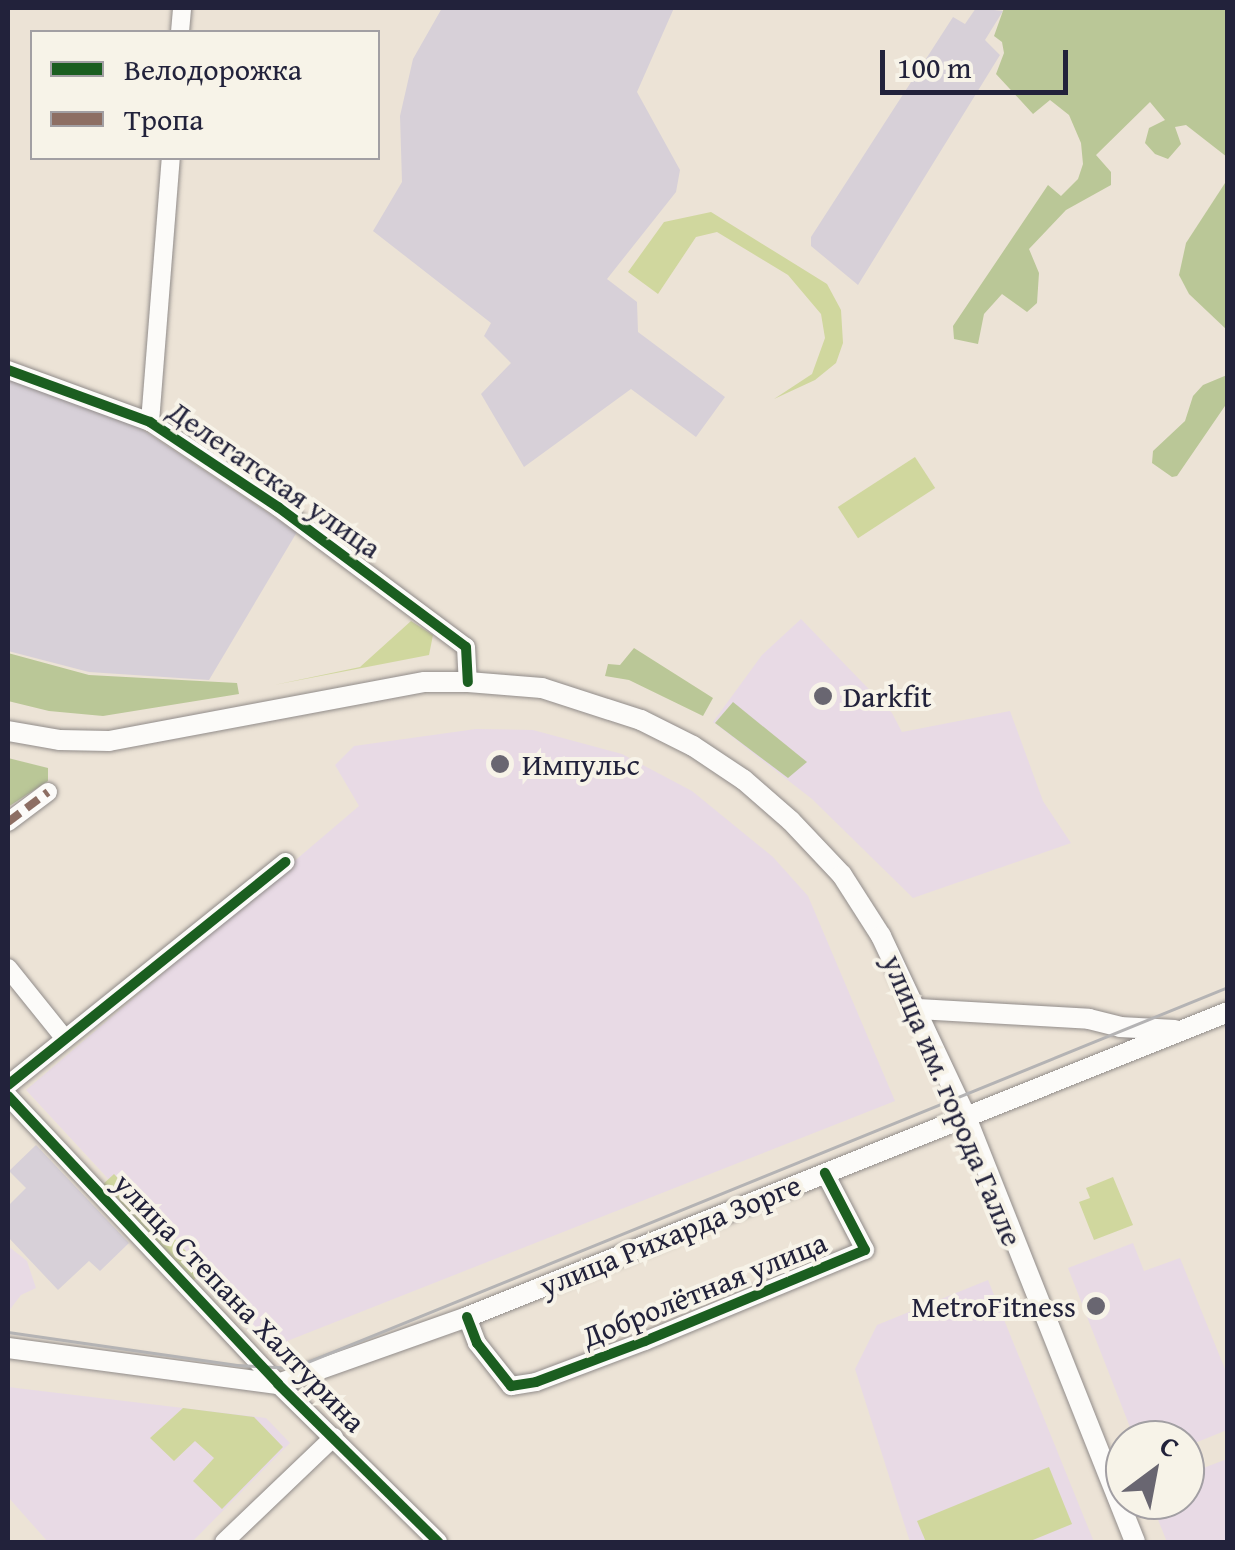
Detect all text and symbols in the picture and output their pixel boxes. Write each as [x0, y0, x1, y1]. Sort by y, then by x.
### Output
legend [30, 30, 380, 160]
scale bar [885, 30, 1072, 92]
text: 100 m [897, 45, 971, 89]
text: Велодорожка [124, 47, 302, 91]
text: Тропа [124, 97, 204, 141]
street label: Делегатская улица [162, 392, 388, 566]
place label: Darkfit [843, 678, 932, 714]
marker: Darkfit [812, 685, 834, 707]
place label: Импульс [522, 746, 640, 782]
marker: Импульс [487, 751, 513, 777]
street label: улица им. города Галле [875, 949, 1031, 1251]
street label: улица Степана Халтурина [107, 1165, 373, 1439]
street label: улица Рихарда Зорге [534, 1166, 806, 1304]
street label: Добролётная улица [576, 1223, 832, 1355]
place label: MetroFitness [911, 1288, 1076, 1324]
marker: MetroFitness [1085, 1295, 1107, 1317]
north arrow [1105, 1420, 1205, 1520]
text: С [1153, 1424, 1188, 1467]

